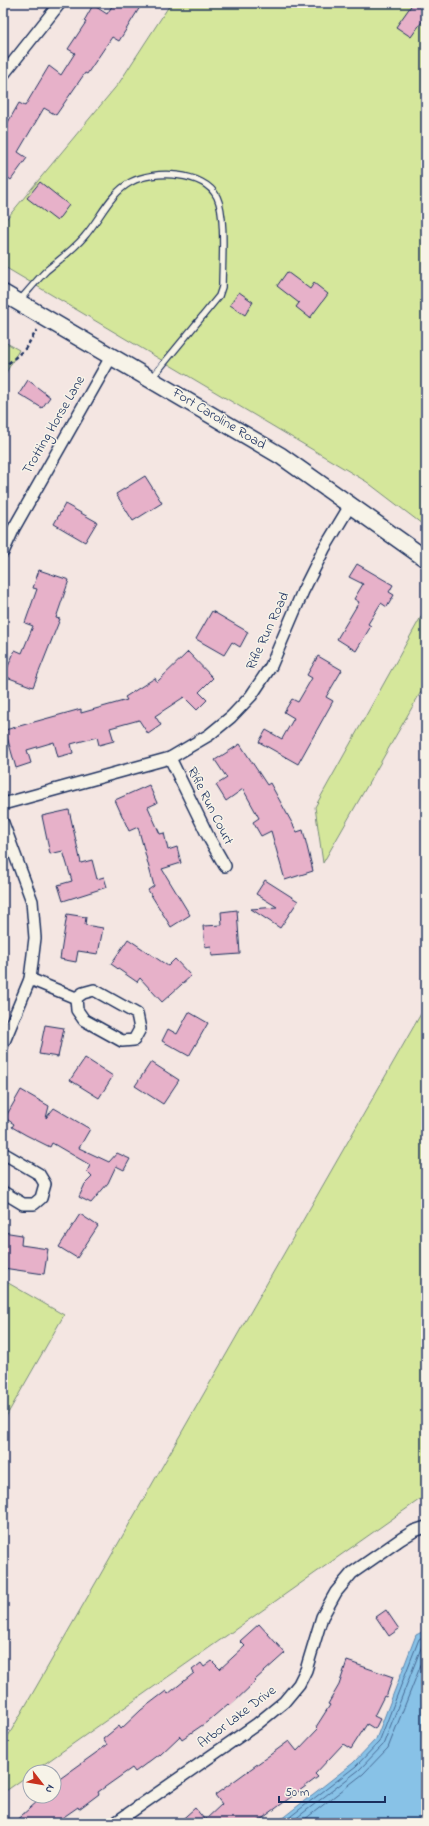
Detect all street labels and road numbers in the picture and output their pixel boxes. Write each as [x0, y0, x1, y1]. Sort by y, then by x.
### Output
street label: Trotting Horse Lane [17, 371, 92, 479]
street label: Fort Caroline Road [167, 382, 270, 455]
street label: Rifle Run Road [241, 589, 295, 673]
street label: Rifle Run Court [181, 763, 239, 849]
street label: Arbor Lake Drive [193, 1680, 281, 1753]

